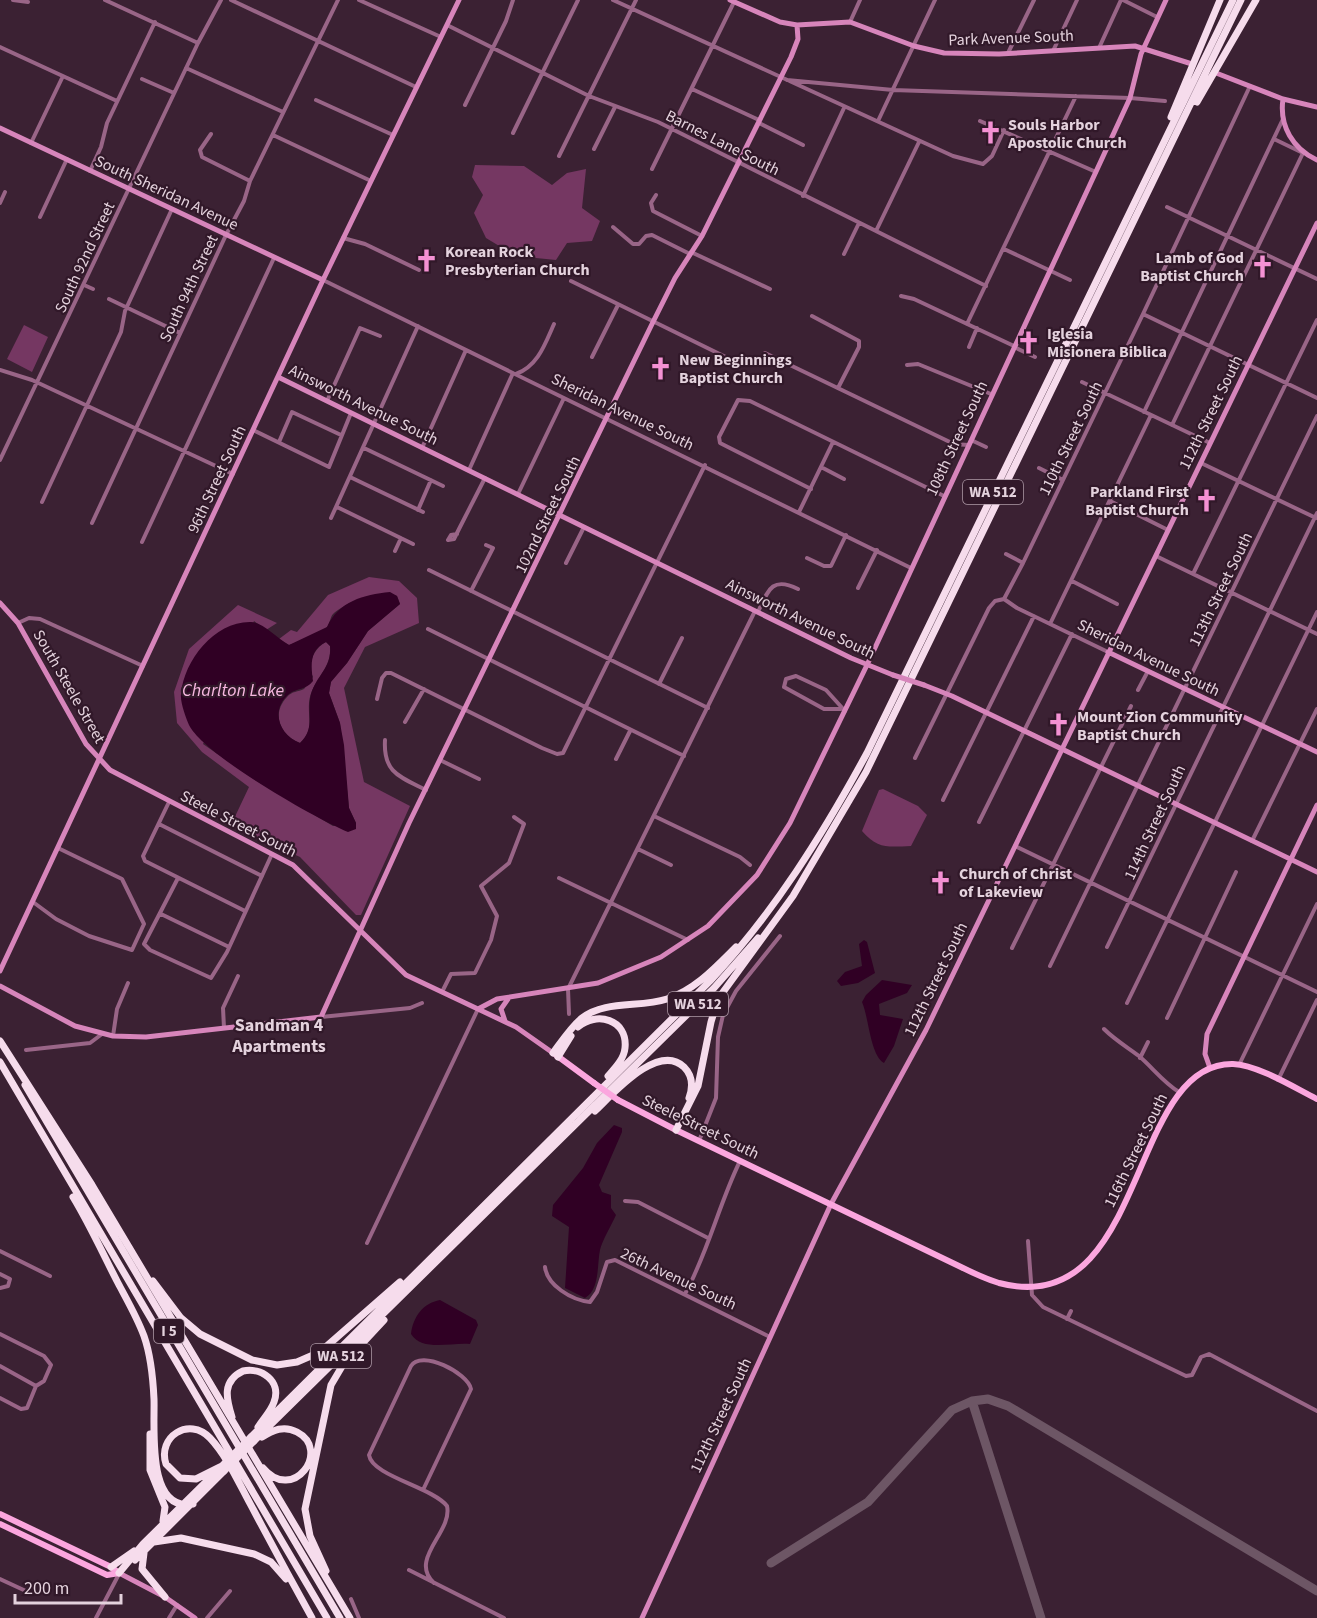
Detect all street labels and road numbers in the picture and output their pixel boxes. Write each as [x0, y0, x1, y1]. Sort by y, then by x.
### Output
street label: Park Avenue South [948, 25, 1074, 51]
street label: Barnes Lane South [662, 105, 783, 181]
street label: South Sheridan Avenue [91, 150, 242, 236]
street label: South 92nd Street [50, 198, 120, 316]
street label: South 94th Street [154, 230, 224, 346]
street label: 112th Street South [1174, 352, 1248, 473]
street label: Ainsworth Avenue South [285, 359, 442, 451]
street label: Sheridan Avenue South [548, 368, 698, 456]
street label: 108th Street South [921, 377, 993, 499]
street label: 110th Street South [1034, 378, 1108, 499]
street label: 96th Street South [182, 422, 252, 537]
street label: 102nd Street South [510, 452, 586, 577]
road number: WA 512 [963, 480, 1023, 504]
street label: 113th Street South [1184, 529, 1258, 650]
street label: Ainsworth Avenue South [722, 573, 879, 665]
street label: Sheridan Avenue South [1074, 614, 1224, 702]
street label: South Steele Street [28, 626, 111, 748]
street label: 114th Street South [1119, 761, 1191, 883]
street label: Steele Street South [177, 785, 300, 863]
street label: 112th Street South [899, 919, 973, 1040]
road number: WA 512 [668, 992, 728, 1016]
street label: Steele Street South [638, 1089, 763, 1165]
street label: 116th Street South [1099, 1090, 1173, 1211]
street label: 26th Avenue South [617, 1242, 740, 1315]
road number: I 5 [154, 1319, 184, 1343]
road number: WA 512 [311, 1344, 371, 1368]
street label: 112th Street South [685, 1354, 757, 1476]

